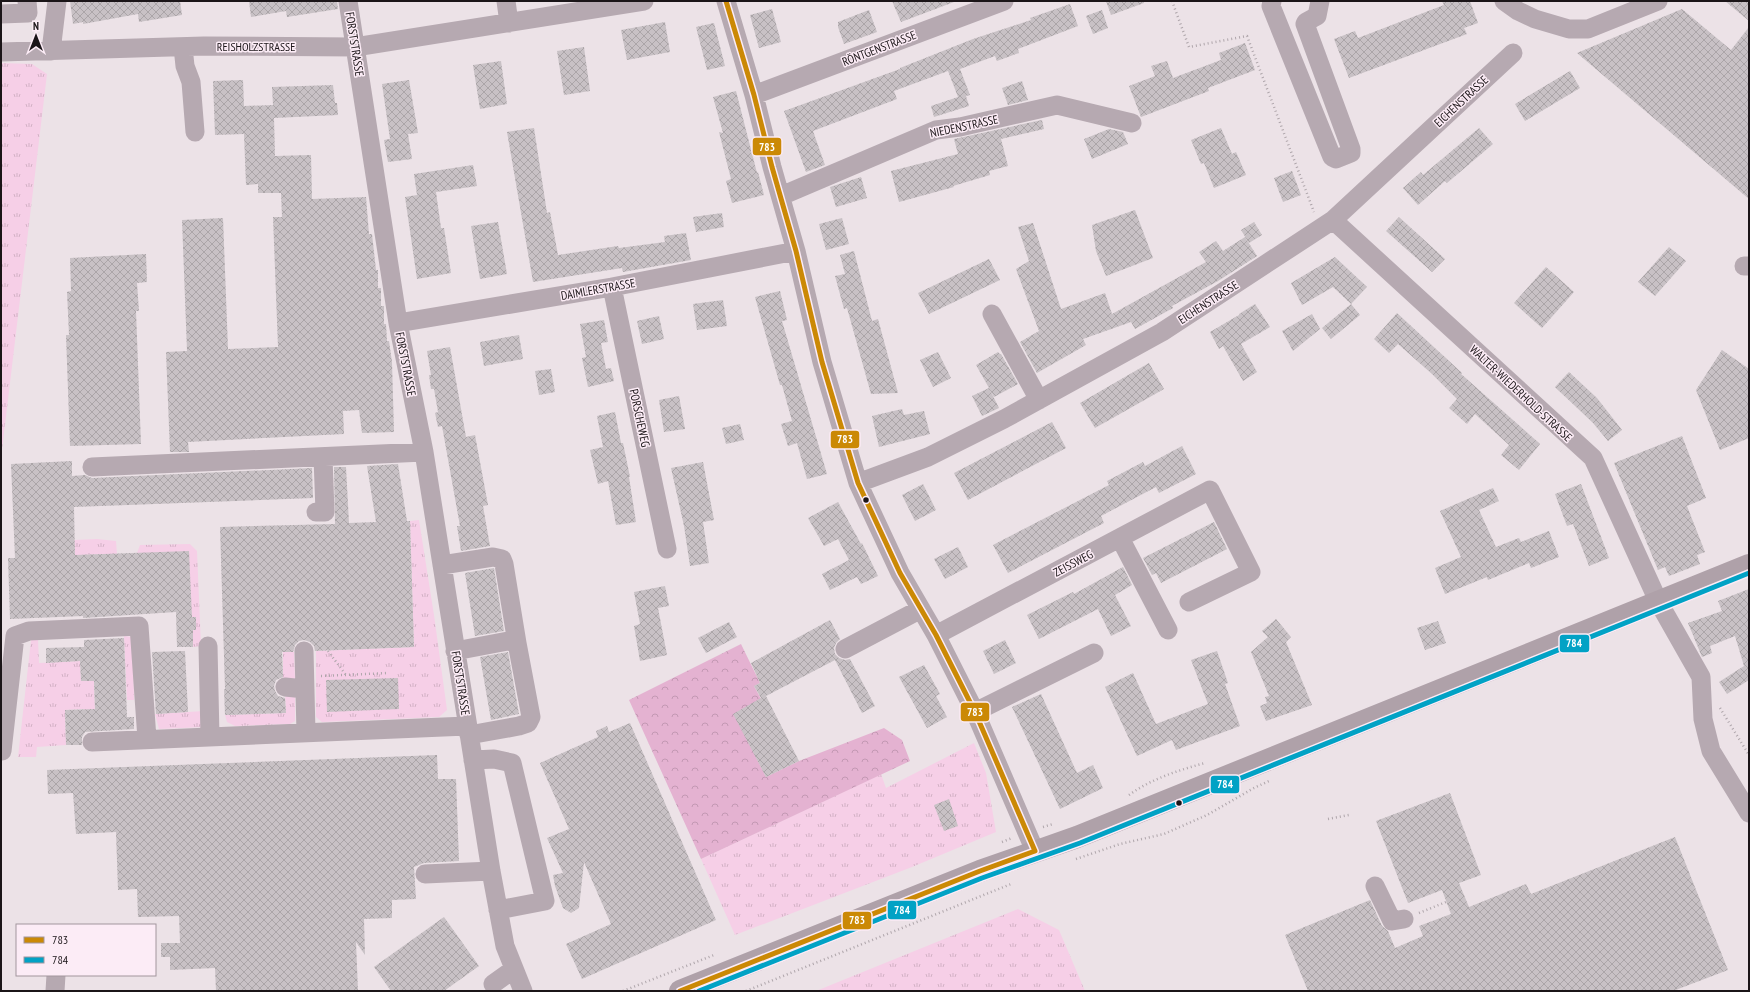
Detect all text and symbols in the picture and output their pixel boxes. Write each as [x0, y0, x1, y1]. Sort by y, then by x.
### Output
street label: FORSTSTRASSE [343, 11, 367, 77]
north arrow [16, 16, 56, 56]
text: N [33, 19, 39, 33]
street label: RÖNTGENSTRASSE [840, 27, 918, 69]
street label: REISHOLZSTRASSE [217, 39, 295, 54]
street label: EICHENSTRASSE [1431, 72, 1491, 130]
street label: NIEDENSTRASSE [929, 111, 999, 141]
line badge: 783 [752, 137, 782, 156]
text: 783 [759, 140, 775, 154]
street label: DAIMLERSTRASSE [560, 275, 636, 303]
street label: EICHENSTRASSE [1175, 277, 1241, 327]
street label: FORSTSTRASSE [392, 331, 420, 397]
street label: WALTER-WIEDERHOLD-STRASSE [1467, 342, 1575, 444]
street label: PORSCHEWEG [627, 388, 653, 448]
line badge: 783 [830, 430, 860, 449]
text: 783 [837, 432, 853, 446]
unlabelled marker [861, 495, 871, 505]
street label: ZEISSWEG [1051, 546, 1095, 580]
line badge: 784 [1559, 634, 1590, 653]
text: 784 [1566, 636, 1583, 650]
street label: FORSTSTRASSE [449, 650, 473, 716]
line badge: 783 [960, 702, 990, 722]
text: 783 [967, 705, 983, 719]
line badge: 784 [1210, 775, 1240, 794]
text: 784 [1217, 777, 1234, 791]
unlabelled marker [1174, 798, 1184, 808]
line badge: 784 [887, 900, 917, 920]
text: 784 [894, 903, 911, 917]
line badge: 783 [842, 911, 872, 930]
text: 783 [849, 913, 865, 927]
legend [16, 924, 156, 976]
text: 783 [52, 932, 68, 947]
text: 784 [52, 952, 69, 967]

